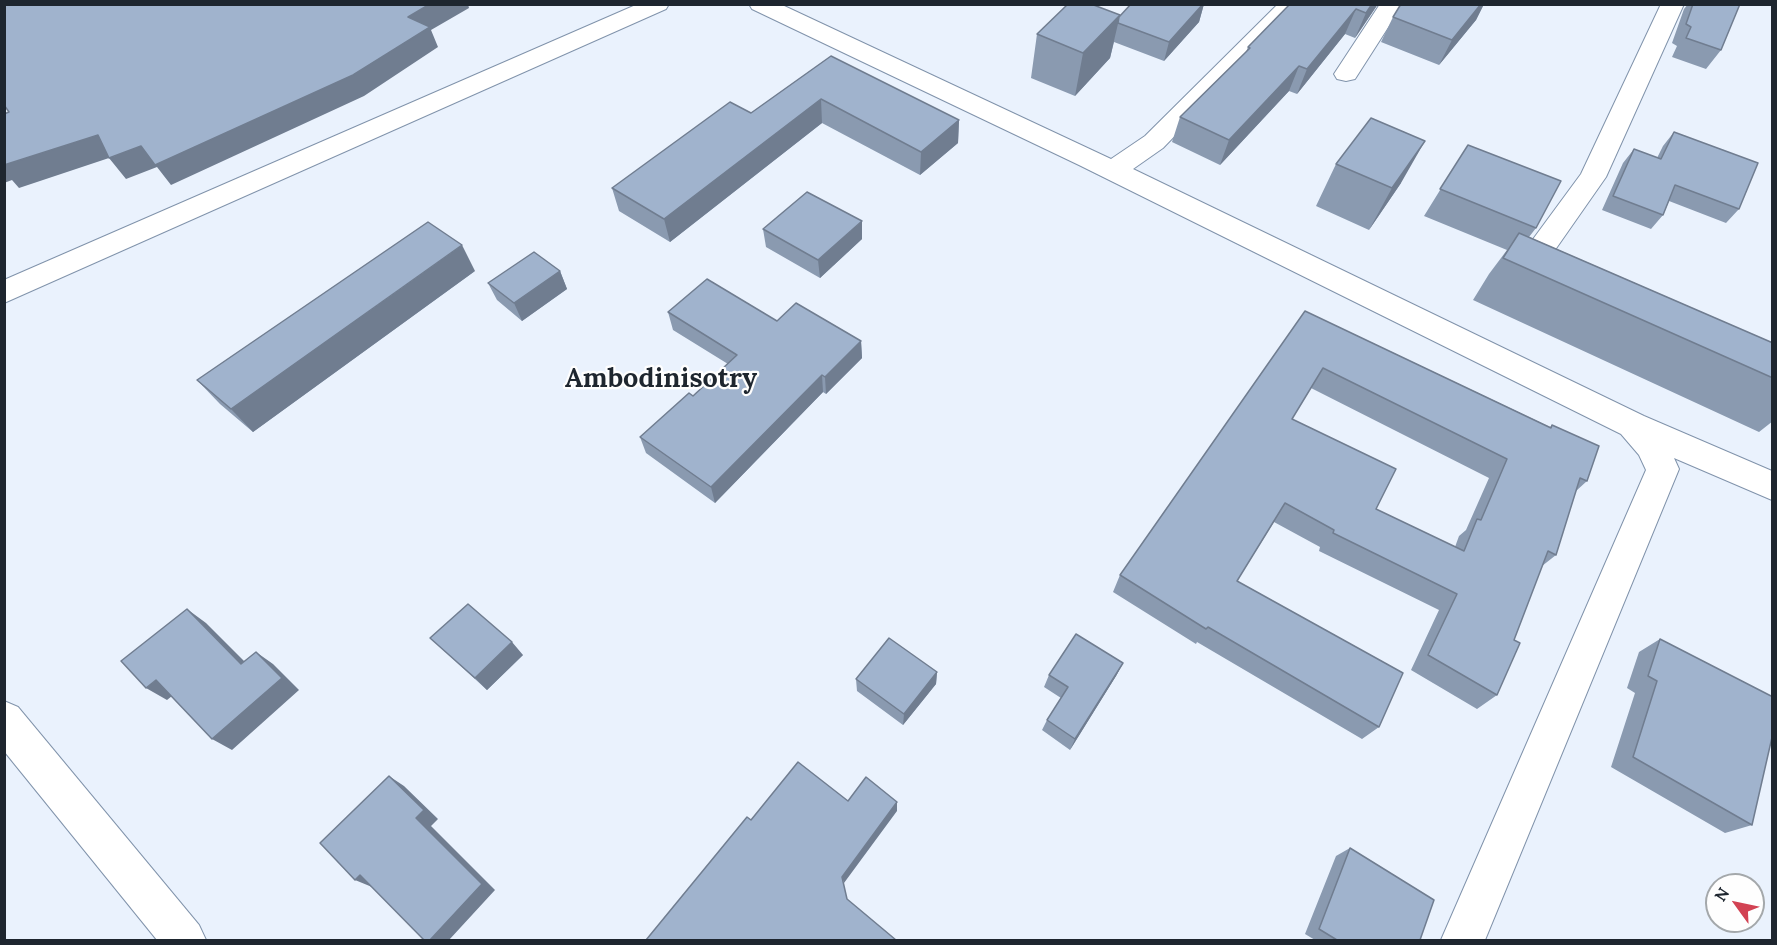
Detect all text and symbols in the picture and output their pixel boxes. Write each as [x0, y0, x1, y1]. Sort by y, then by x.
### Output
district label: Ambodinisotry [565, 363, 757, 395]
north arrow [1705, 873, 1765, 933]
text: N [1710, 884, 1733, 905]

